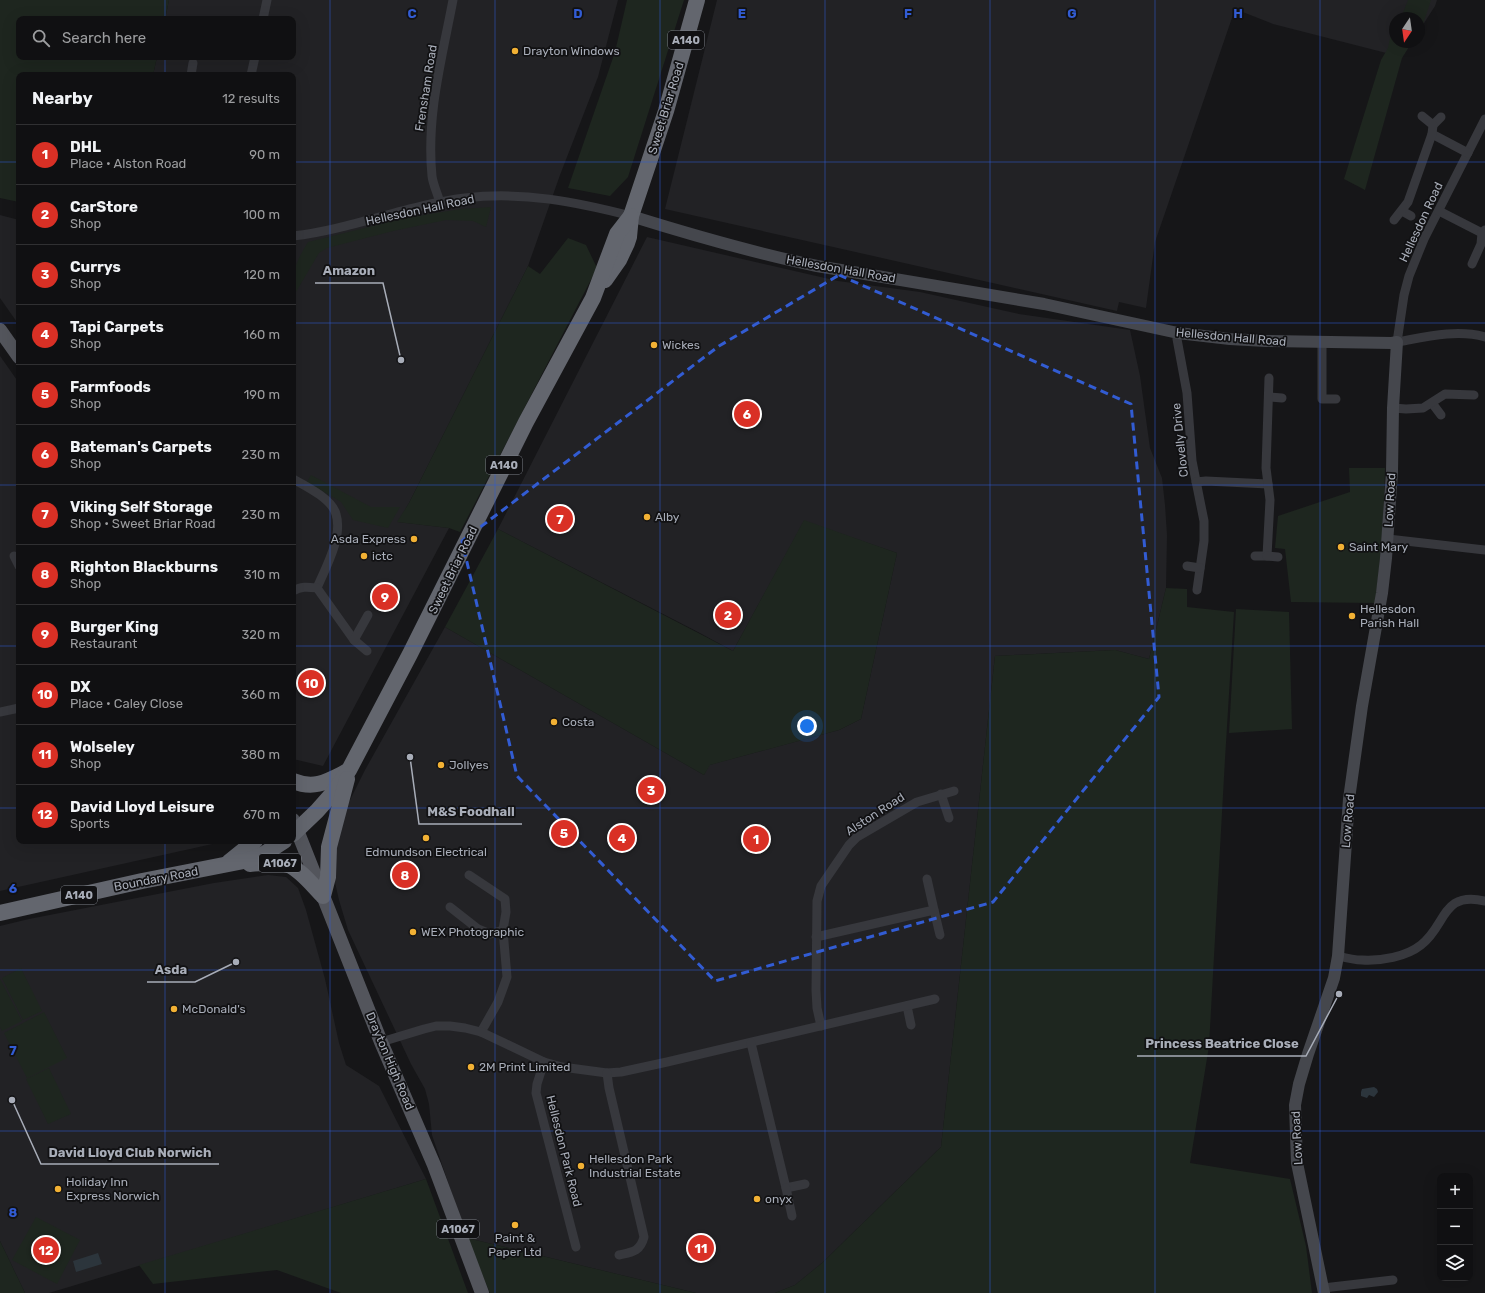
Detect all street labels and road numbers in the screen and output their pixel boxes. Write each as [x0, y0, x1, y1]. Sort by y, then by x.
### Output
road number: A140 [668, 31, 704, 49]
street label: Frensham Road [412, 44, 440, 132]
street label: Sweet Briar Road [645, 60, 687, 156]
street label: Hellesdon Road [1396, 180, 1446, 264]
street label: Hellesdon Hall Road [364, 192, 476, 228]
street label: Hellesdon Hall Road [785, 253, 897, 285]
street label: Hellesdon Hall Road [1175, 325, 1287, 349]
street label: Clovelly Drive [1169, 402, 1191, 478]
road number: A140 [486, 456, 522, 474]
street label: Low Road [1382, 473, 1398, 527]
street label: Sweet Briar Road [426, 524, 480, 616]
street label: Alston Road [843, 790, 907, 838]
street label: Low Road [1339, 793, 1357, 849]
road number: A1067 [259, 854, 301, 872]
street label: Boundary Road [113, 864, 199, 894]
road number: A140 [61, 886, 97, 904]
street label: Drayton High Road [363, 1010, 417, 1112]
street label: Hellesdon Park Road [543, 1094, 585, 1208]
street label: Low Road [1289, 1111, 1305, 1165]
road number: A1067 [437, 1220, 479, 1238]

